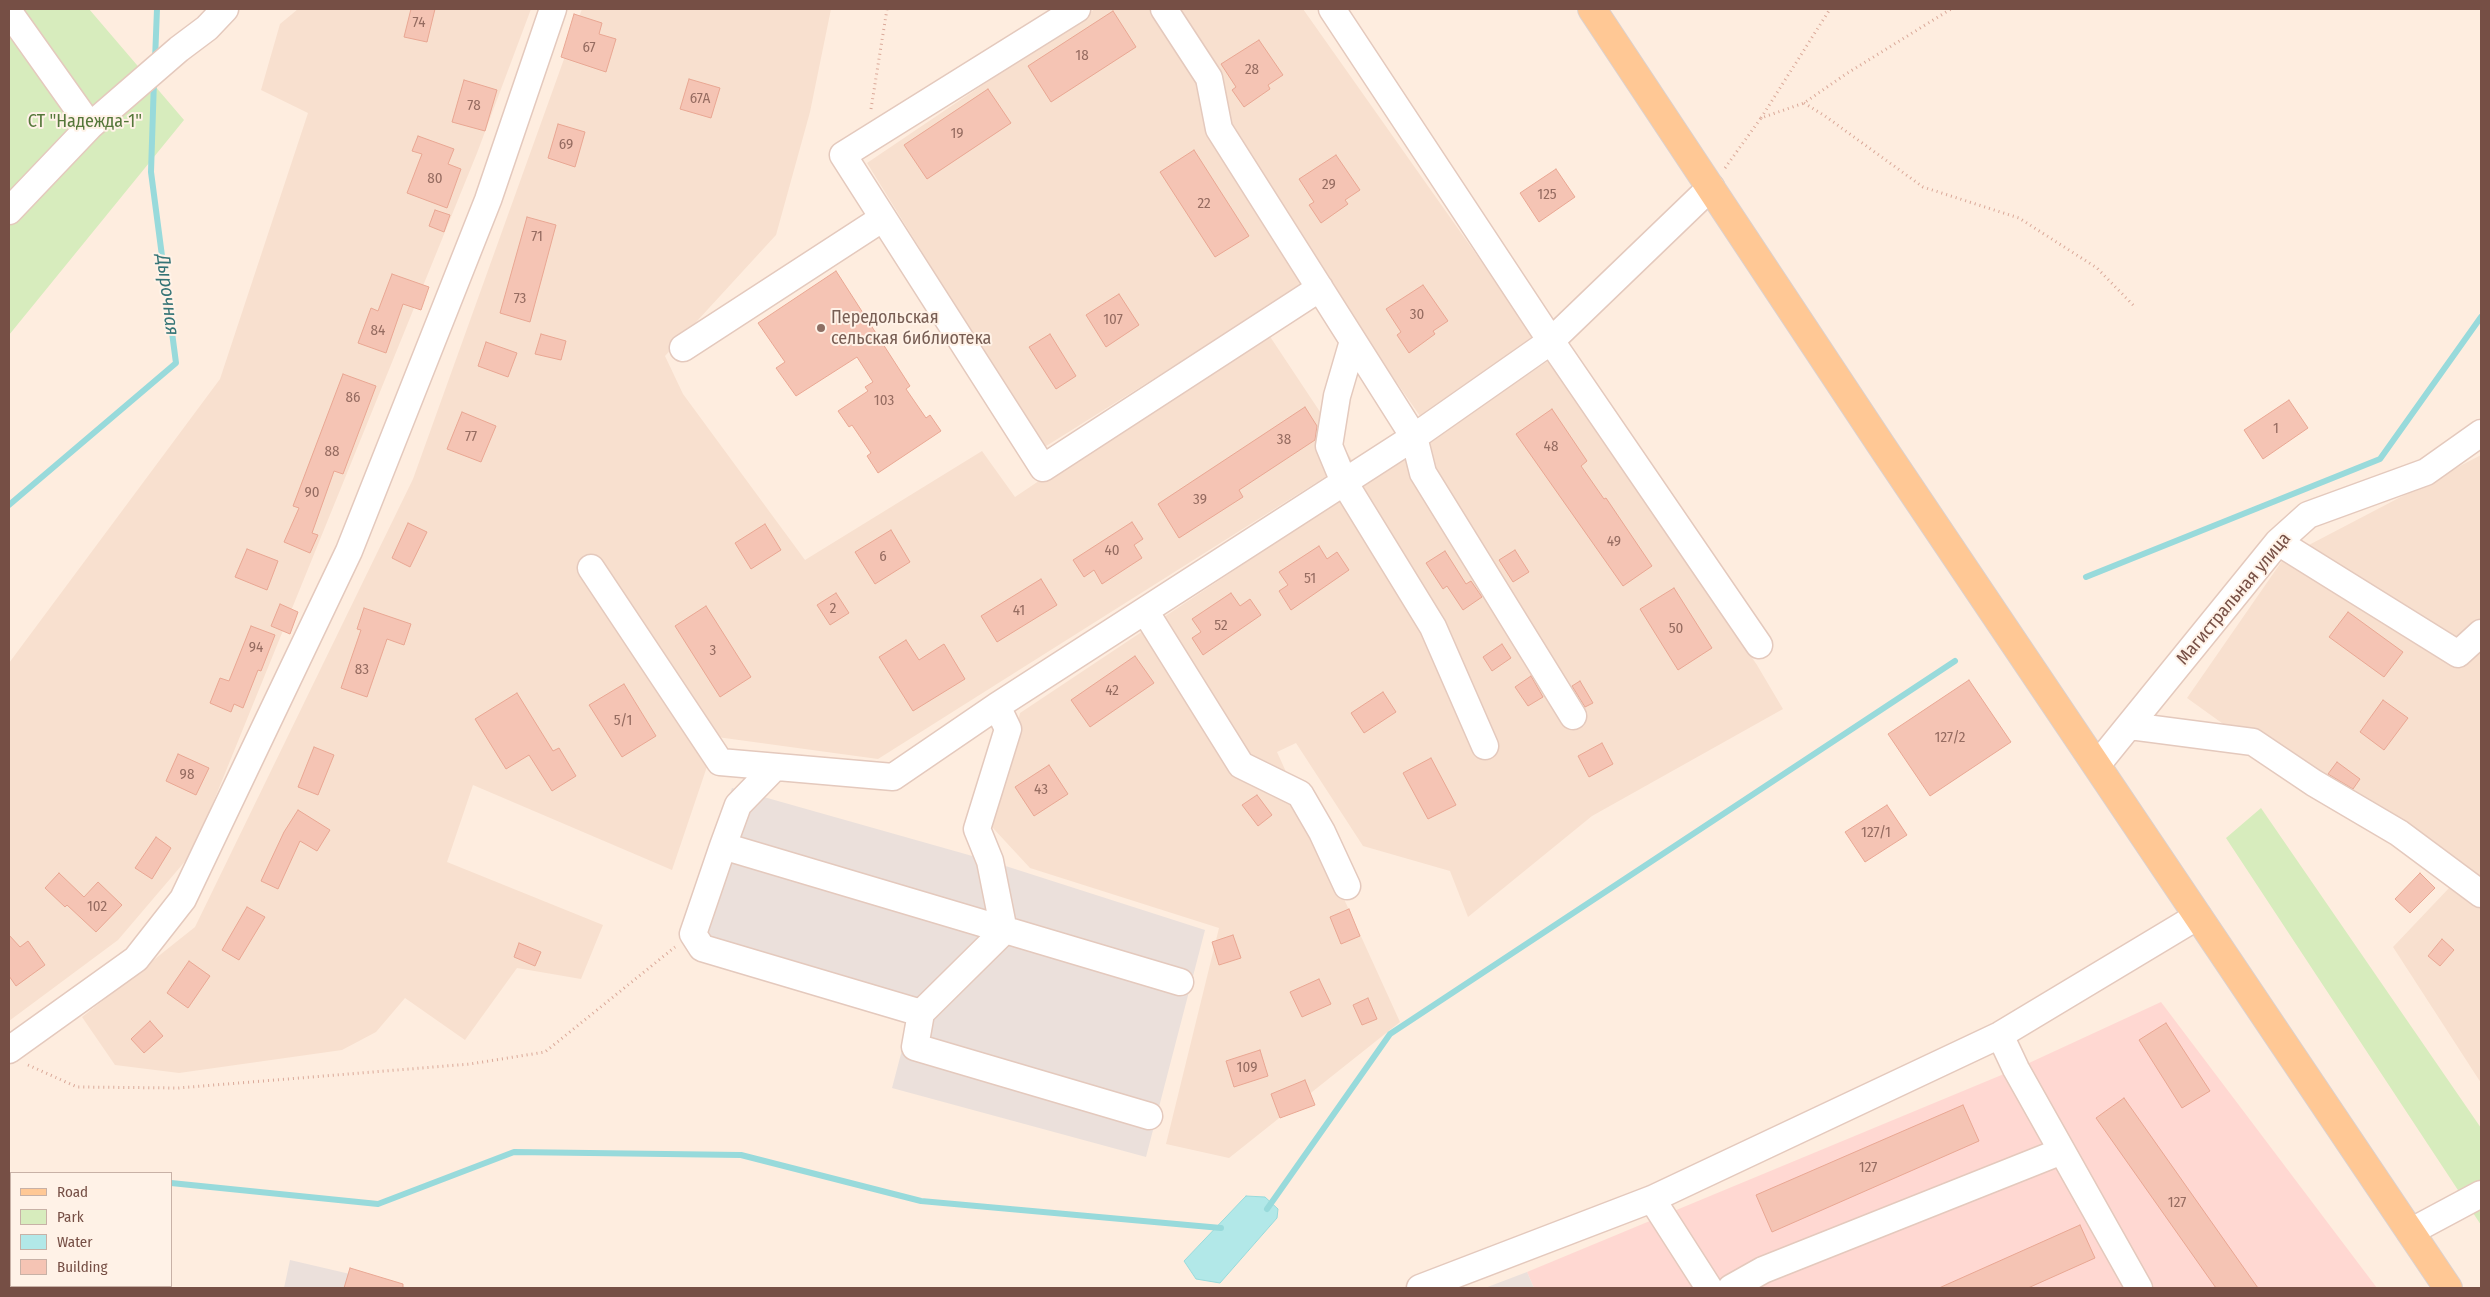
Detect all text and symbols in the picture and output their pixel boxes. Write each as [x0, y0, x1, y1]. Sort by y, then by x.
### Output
house number: 74 [413, 14, 425, 32]
house number: 67 [582, 39, 596, 57]
house number: 18 [1075, 47, 1089, 65]
house number: 28 [1245, 61, 1259, 79]
house number: 67А [690, 90, 710, 108]
house number: 78 [467, 97, 481, 115]
park label: СТ "Надежда-1" [28, 111, 142, 133]
house number: 19 [950, 125, 964, 143]
house number: 69 [559, 136, 573, 154]
house number: 80 [427, 170, 443, 188]
house number: 29 [1322, 176, 1336, 194]
house number: 125 [1537, 186, 1557, 204]
house number: 22 [1197, 195, 1211, 213]
house number: 71 [531, 228, 543, 246]
water label: Дырочная [151, 253, 183, 337]
house number: 73 [514, 290, 526, 308]
house number: 30 [1410, 306, 1424, 324]
place label: Передольская сельская библиотека [831, 307, 991, 350]
house number: 107 [1103, 311, 1123, 329]
house number: 84 [371, 322, 385, 340]
marker: Передольская сельская библиотека [815, 322, 827, 334]
house number: 86 [346, 389, 360, 407]
house number: 103 [874, 392, 894, 410]
house number: 1 [2273, 420, 2279, 438]
house number: 77 [465, 428, 477, 446]
house number: 38 [1277, 431, 1291, 449]
house number: 48 [1544, 438, 1558, 456]
house number: 88 [325, 443, 339, 461]
house number: 90 [304, 484, 320, 502]
house number: 39 [1193, 491, 1207, 509]
street label: Магистральная улица [2172, 529, 2296, 669]
house number: 49 [1607, 533, 1621, 551]
house number: 40 [1104, 542, 1120, 560]
house number: 6 [879, 548, 887, 566]
house number: 51 [1304, 570, 1316, 588]
house number: 2 [830, 600, 836, 618]
house number: 41 [1013, 602, 1025, 620]
house number: 52 [1214, 617, 1228, 635]
house number: 50 [1669, 620, 1683, 638]
house number: 94 [249, 639, 263, 657]
house number: 3 [710, 642, 716, 660]
house number: 83 [355, 661, 369, 679]
house number: 42 [1105, 682, 1119, 700]
house number: 5/1 [614, 712, 632, 730]
house number: 127/2 [1935, 729, 1965, 747]
house number: 98 [180, 766, 194, 784]
house number: 43 [1034, 781, 1048, 799]
house number: 127/1 [1861, 824, 1891, 842]
house number: 102 [87, 898, 107, 916]
house number: 109 [1237, 1059, 1257, 1077]
house number: 127 [1859, 1159, 1877, 1177]
legend [10, 1172, 172, 1287]
text: Road [57, 1183, 88, 1201]
house number: 127 [2168, 1194, 2186, 1212]
text: Park [57, 1208, 84, 1226]
text: Water [57, 1233, 92, 1251]
text: Building [57, 1258, 108, 1276]

